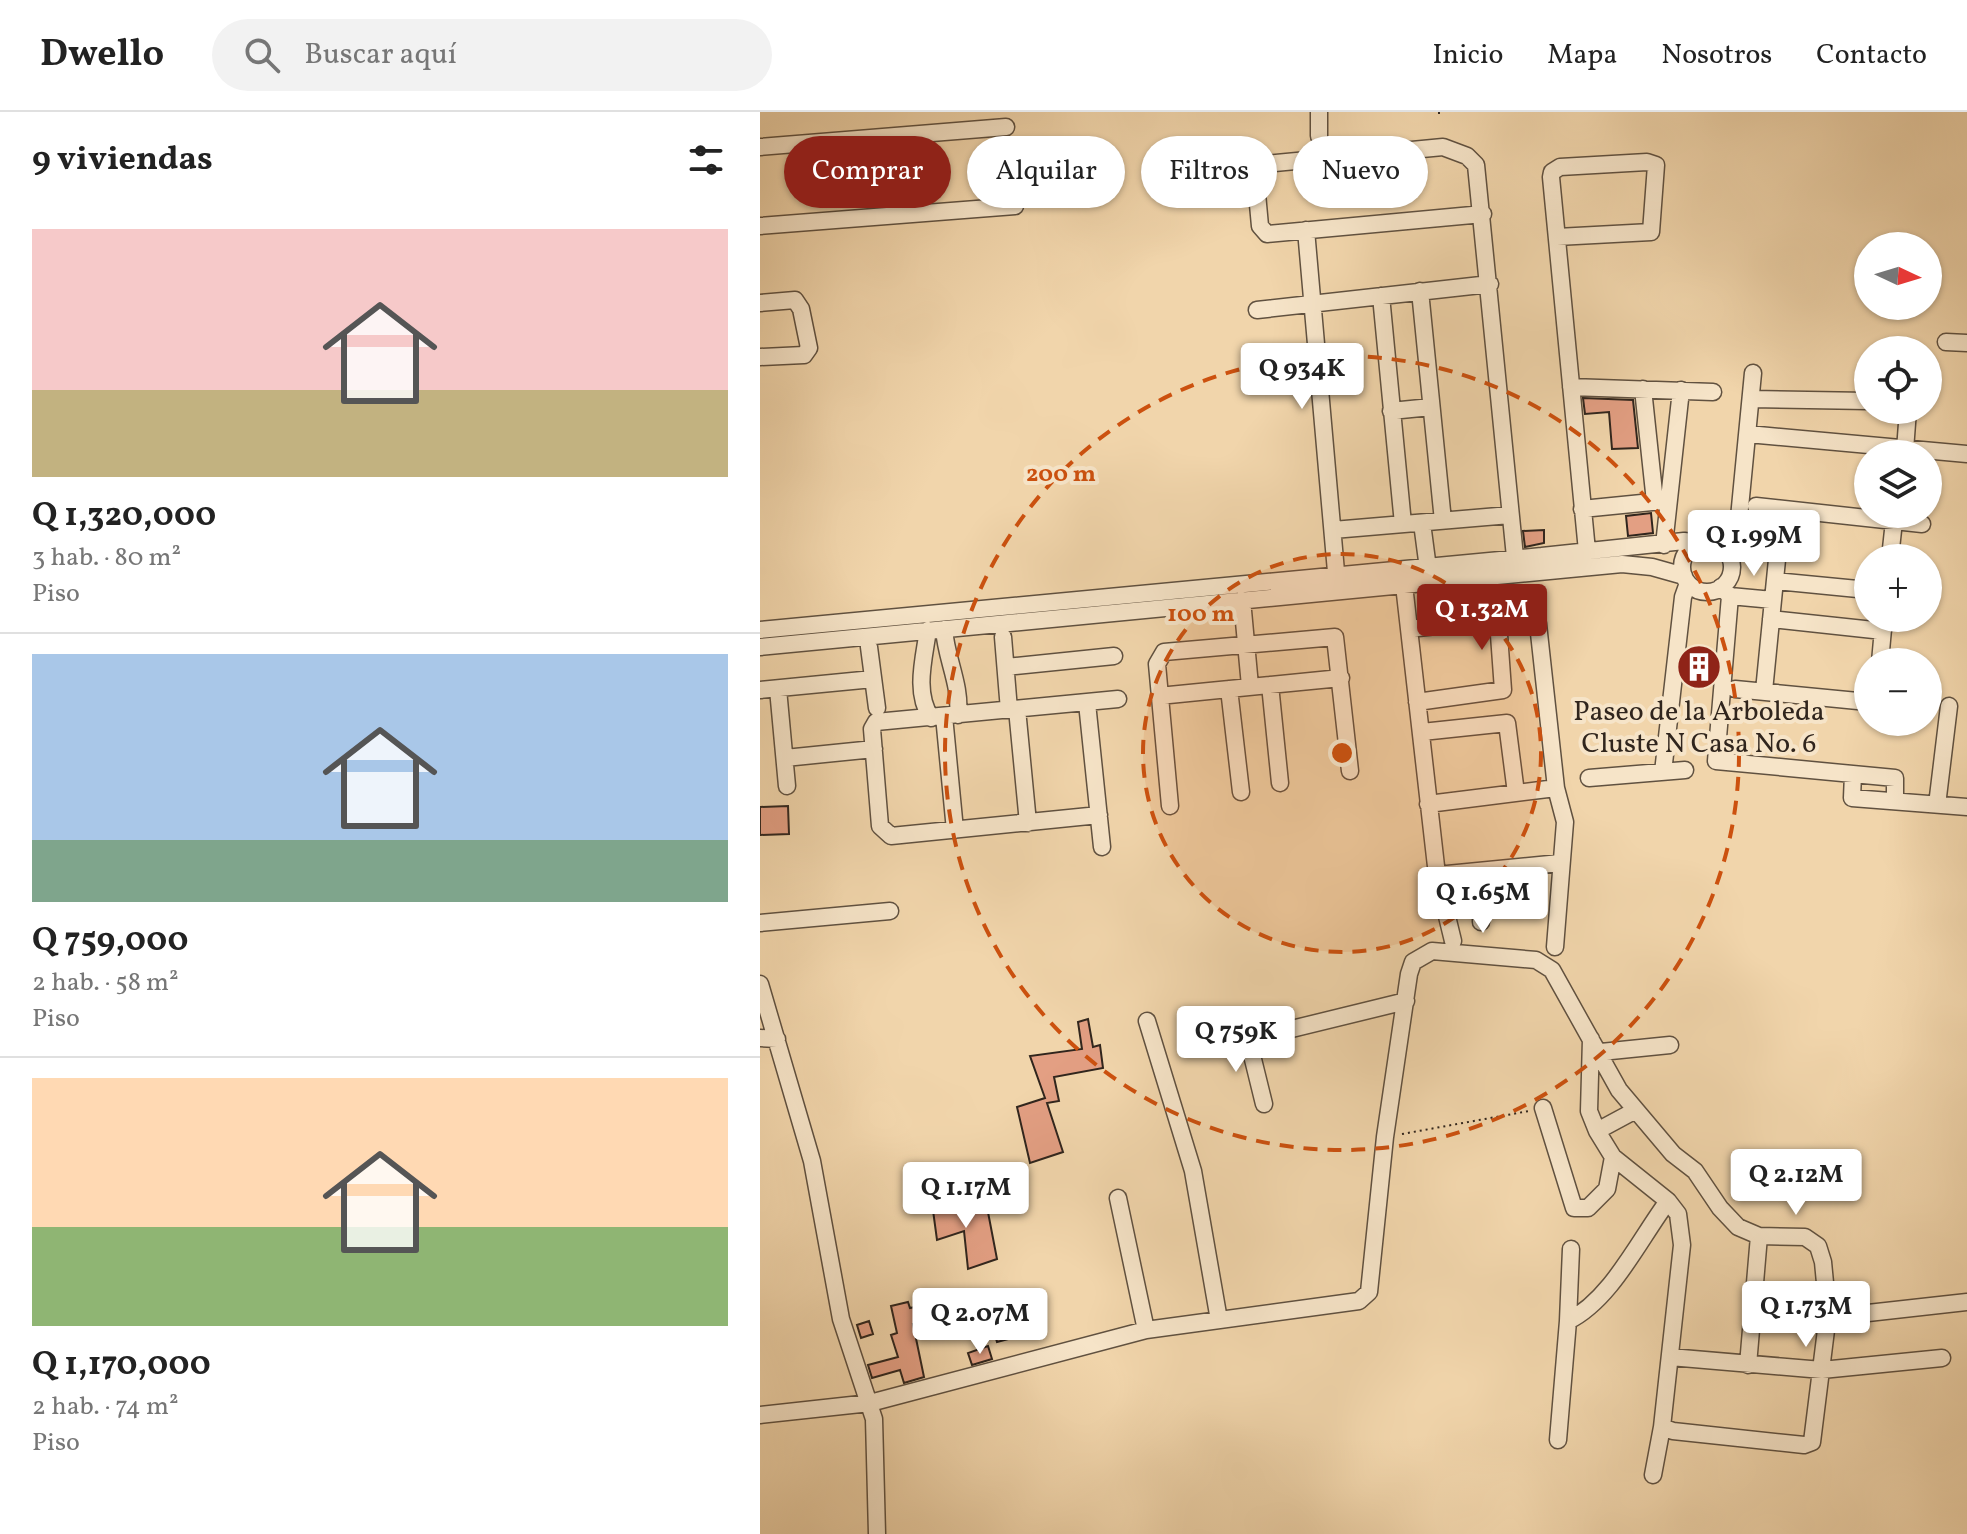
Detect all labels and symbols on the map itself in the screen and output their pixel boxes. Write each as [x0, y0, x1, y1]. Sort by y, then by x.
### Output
north arrow [1854, 232, 1942, 320]
pin: Q 934K [1237, 343, 1367, 411]
text: 200 m [1026, 458, 1096, 492]
pin: Q 1.99M [1680, 510, 1828, 578]
pin: Q 1.32M [1408, 584, 1556, 652]
text: 100 m [1167, 598, 1235, 632]
building icon: Paseo de la Arboleda Cluste N Casa No. 6 [1675, 643, 1723, 691]
place label: Paseo de la Arboleda Cluste N Casa No. 6 [1573, 693, 1825, 764]
centre of rings [1328, 739, 1356, 767]
pin: Q 1.65M [1409, 867, 1557, 935]
pin: Q 759K [1171, 1006, 1301, 1074]
pin: Q 2.12M [1722, 1149, 1870, 1217]
pin: Q 1.17M [892, 1162, 1040, 1230]
pin: Q 1.73M [1732, 1281, 1880, 1349]
pin: Q 2.07M [906, 1288, 1054, 1356]

